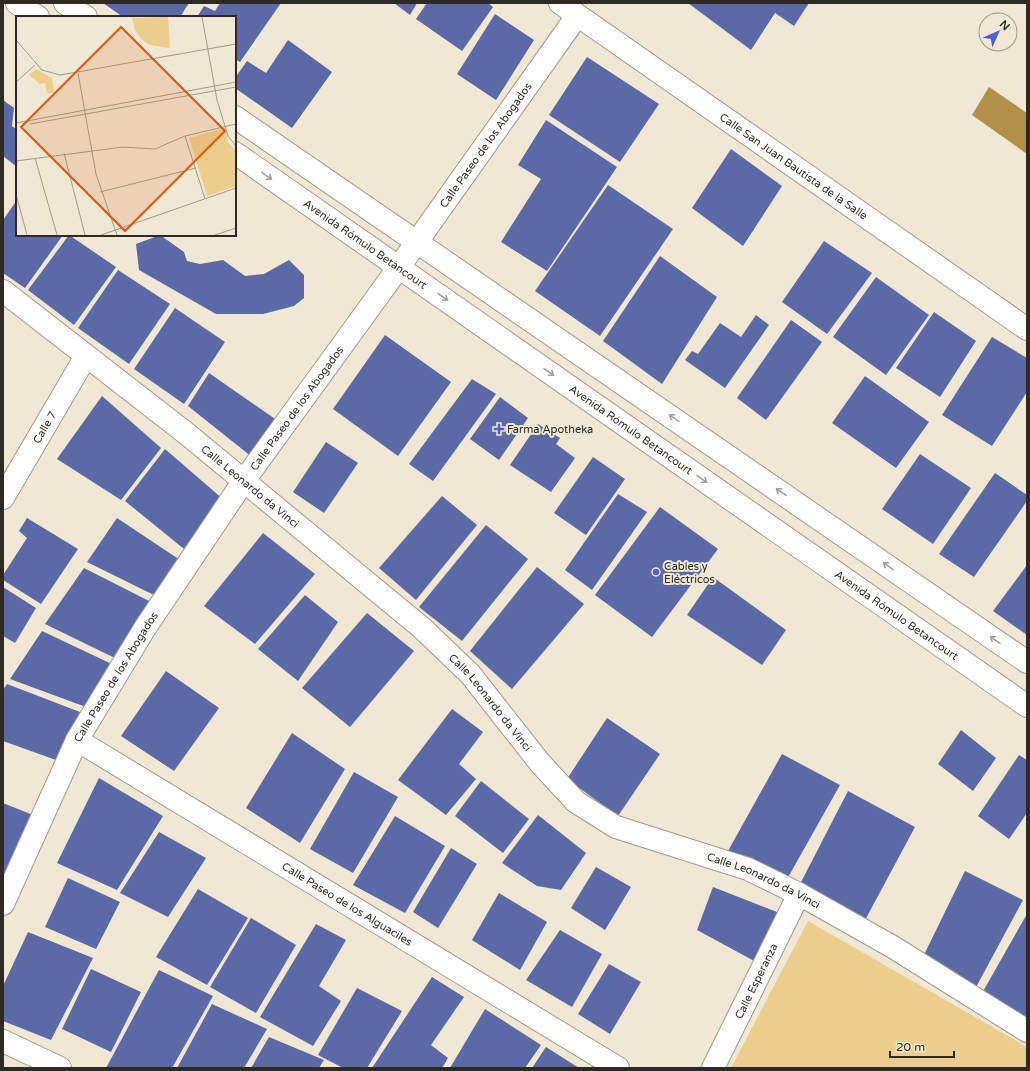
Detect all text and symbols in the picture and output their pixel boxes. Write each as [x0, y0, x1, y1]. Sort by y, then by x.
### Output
north arrow [978, 12, 1018, 52]
inset map [16, 16, 236, 236]
text: N [997, 18, 1012, 33]
street label: Calle Paseo de los Abogados [437, 80, 535, 210]
street label: Calle San Juan Bautista de la Salle [717, 111, 870, 223]
one-way arrow [261, 172, 272, 180]
street label: Avenida Rómulo Betancourt [301, 197, 429, 292]
one-way arrow [437, 293, 448, 302]
street label: Calle Paseo de los Abogados [248, 344, 346, 473]
one-way arrow [544, 368, 555, 376]
street label: Avenida Rómulo Betancourt [567, 382, 695, 477]
street label: Calle 7 [30, 409, 59, 446]
one-way arrow [669, 414, 680, 422]
place label: Farma Apotheka [507, 423, 593, 436]
marker: Farma Apotheka [494, 424, 504, 434]
street label: Calle Leonardo da Vinci [198, 442, 301, 531]
one-way arrow [696, 475, 707, 483]
one-way arrow [776, 488, 787, 496]
place label: Cables y Eléctricos [664, 560, 715, 586]
one-way arrow [883, 562, 894, 570]
marker: Cables y Eléctricos [651, 567, 661, 577]
street label: Avenida Rómulo Betancourt [832, 568, 961, 663]
street label: Calle Paseo de los Abogados [71, 610, 161, 745]
one-way arrow [990, 636, 1001, 644]
street label: Calle Leonardo da Vinci [446, 651, 534, 754]
street label: Calle Leonardo da Vinci [705, 850, 822, 912]
street label: Calle Paseo de los Alguaciles [279, 860, 415, 949]
street label: Calle Esperanza [732, 941, 781, 1021]
scale bar [890, 1033, 954, 1059]
text: 20 m [896, 1040, 925, 1054]

